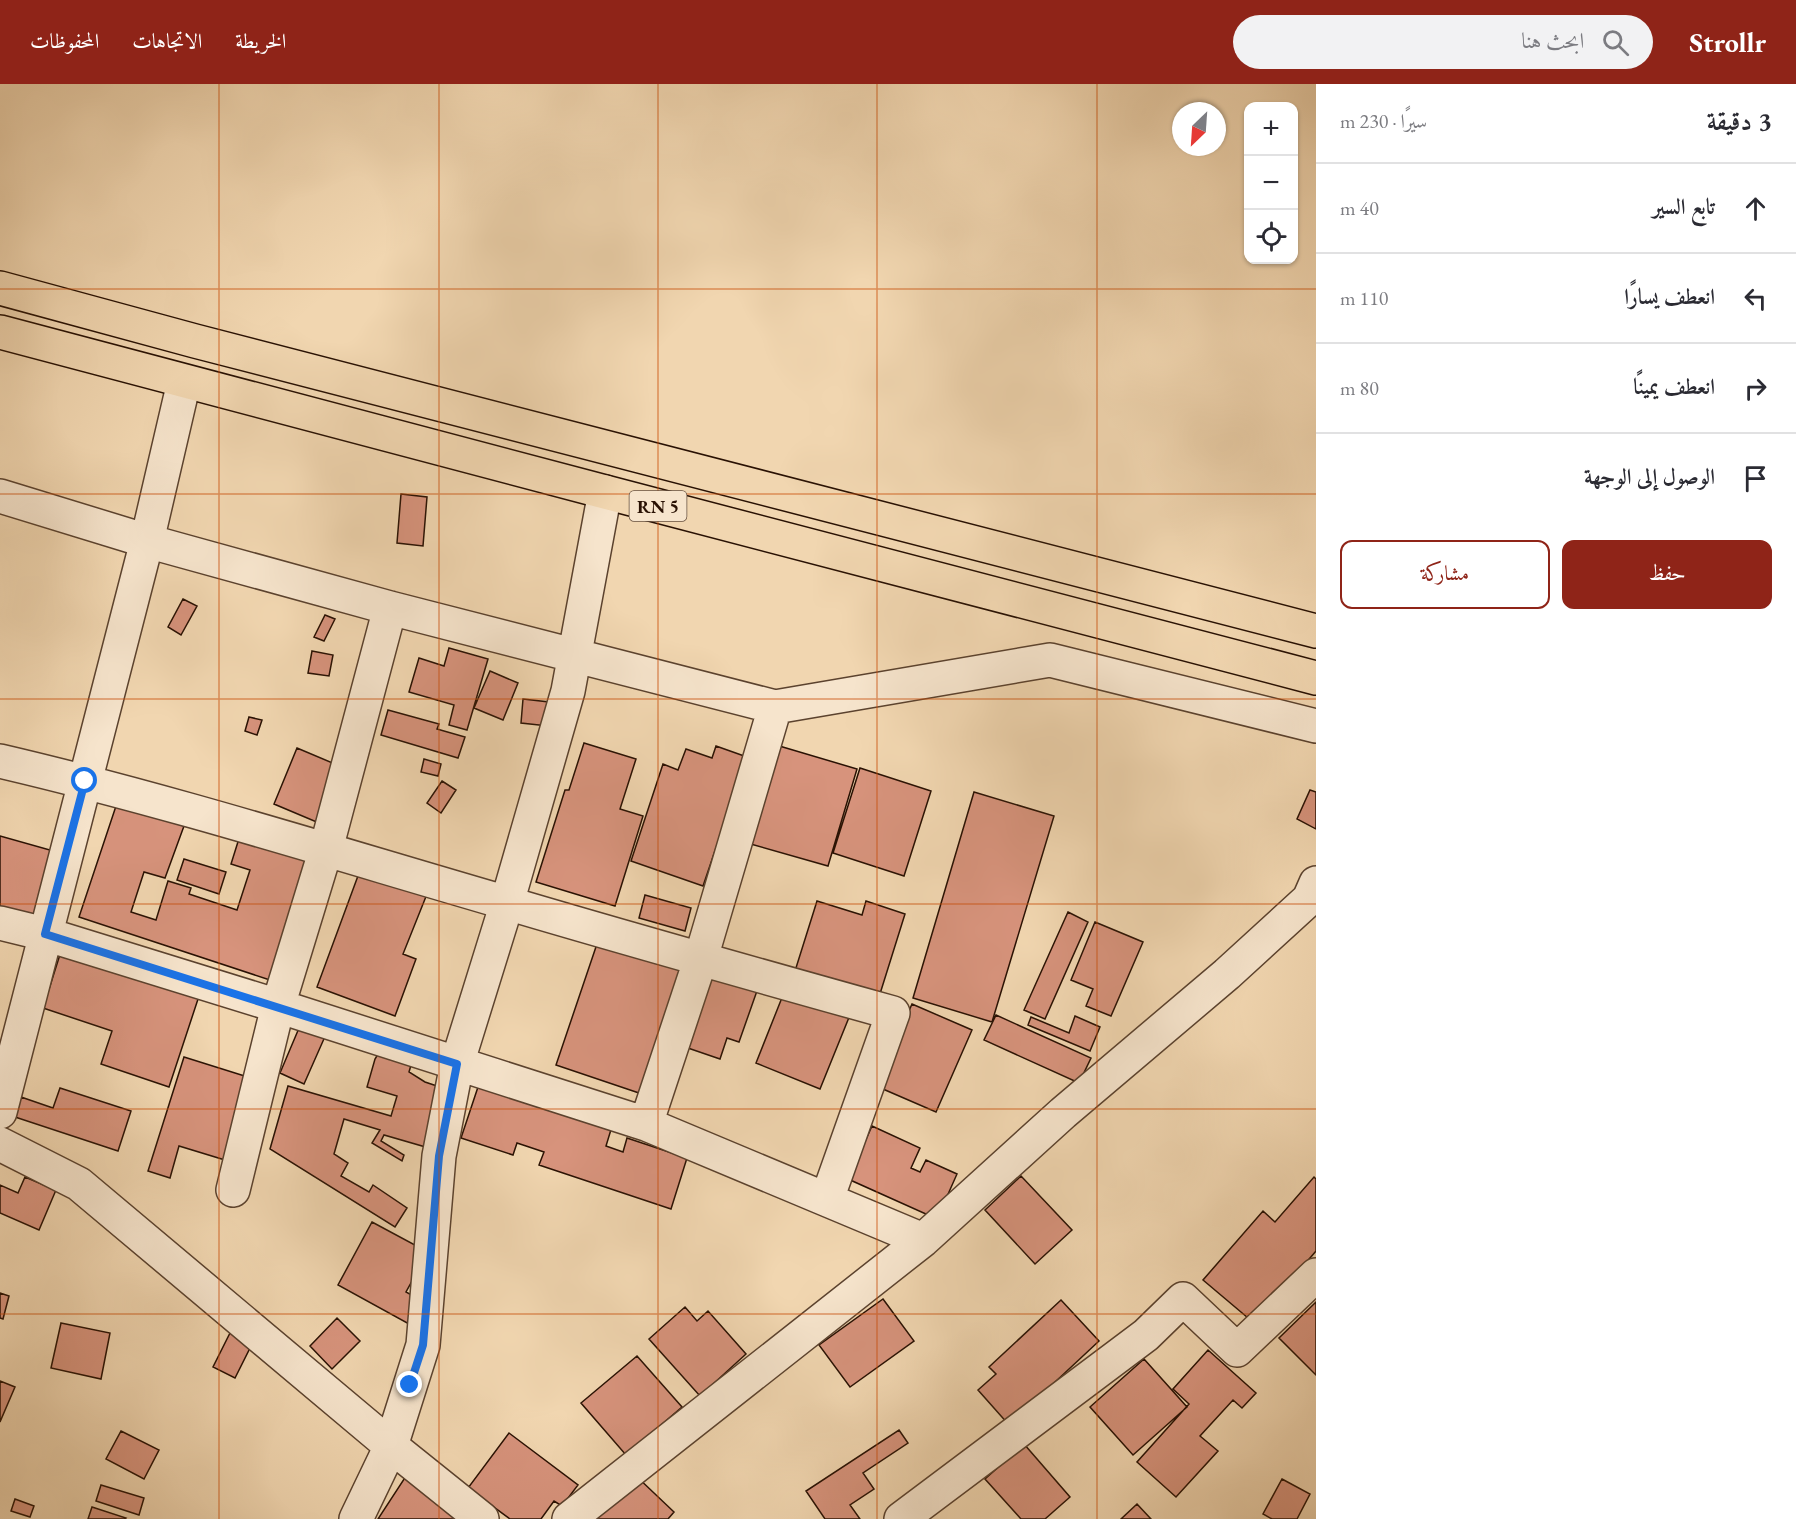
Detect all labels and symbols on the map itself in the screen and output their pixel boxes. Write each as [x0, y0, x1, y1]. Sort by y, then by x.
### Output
north arrow [1172, 102, 1226, 156]
road number: RN 5 [630, 491, 686, 521]
route start [71, 767, 97, 793]
route end [396, 1371, 422, 1397]

